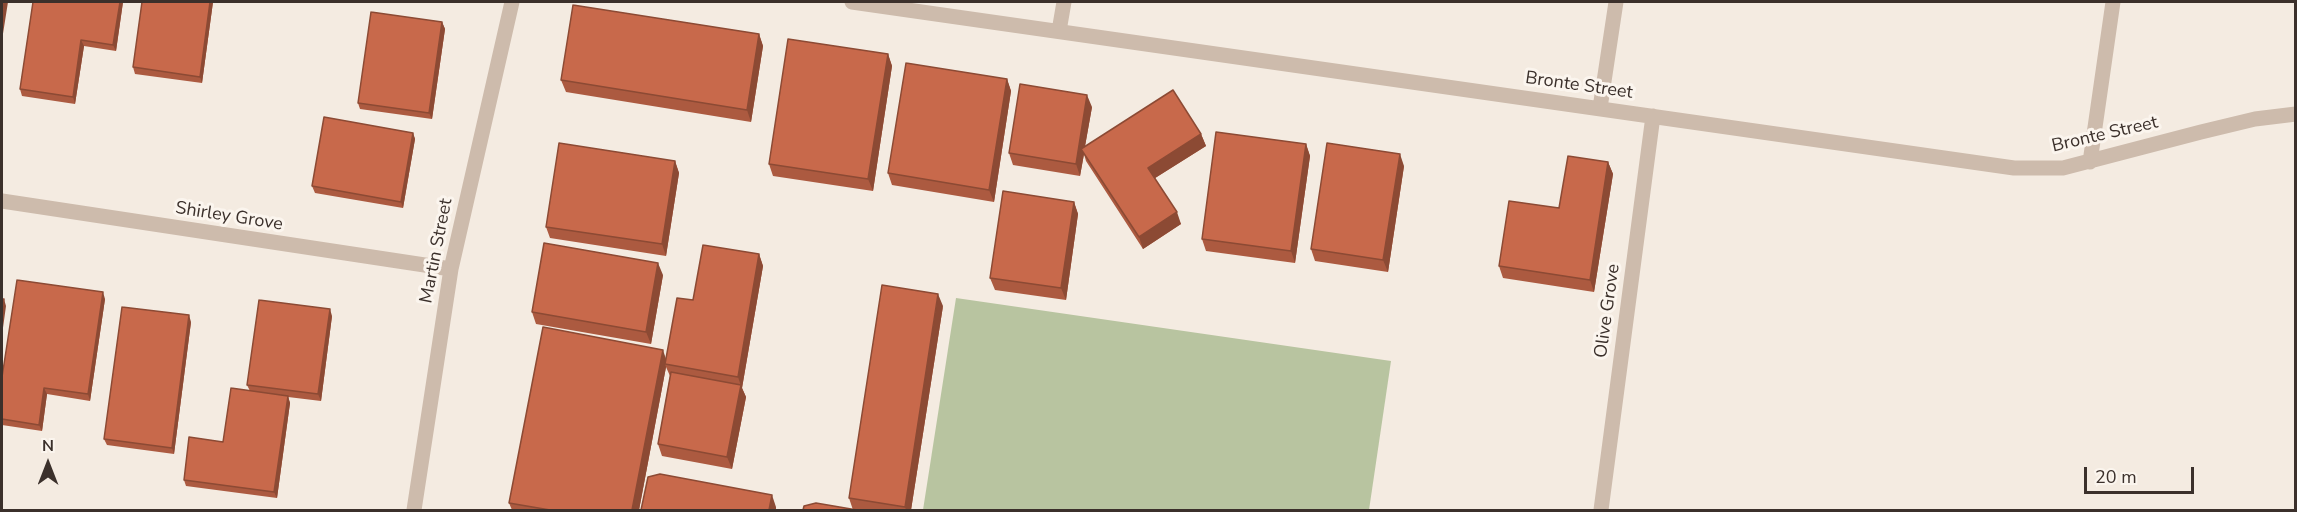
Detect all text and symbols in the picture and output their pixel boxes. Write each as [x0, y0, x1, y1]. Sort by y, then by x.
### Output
street label: Bronte Street [1524, 68, 1634, 104]
street label: Bronte Street [2050, 112, 2160, 158]
street label: Martin Street [416, 197, 458, 305]
street label: Shirley Grove [174, 198, 284, 236]
street label: Olive Grove [1591, 263, 1625, 359]
north arrow [18, 434, 78, 494]
text: N [42, 435, 54, 457]
scale bar [2087, 455, 2196, 493]
text: 20 m [2095, 465, 2137, 489]

